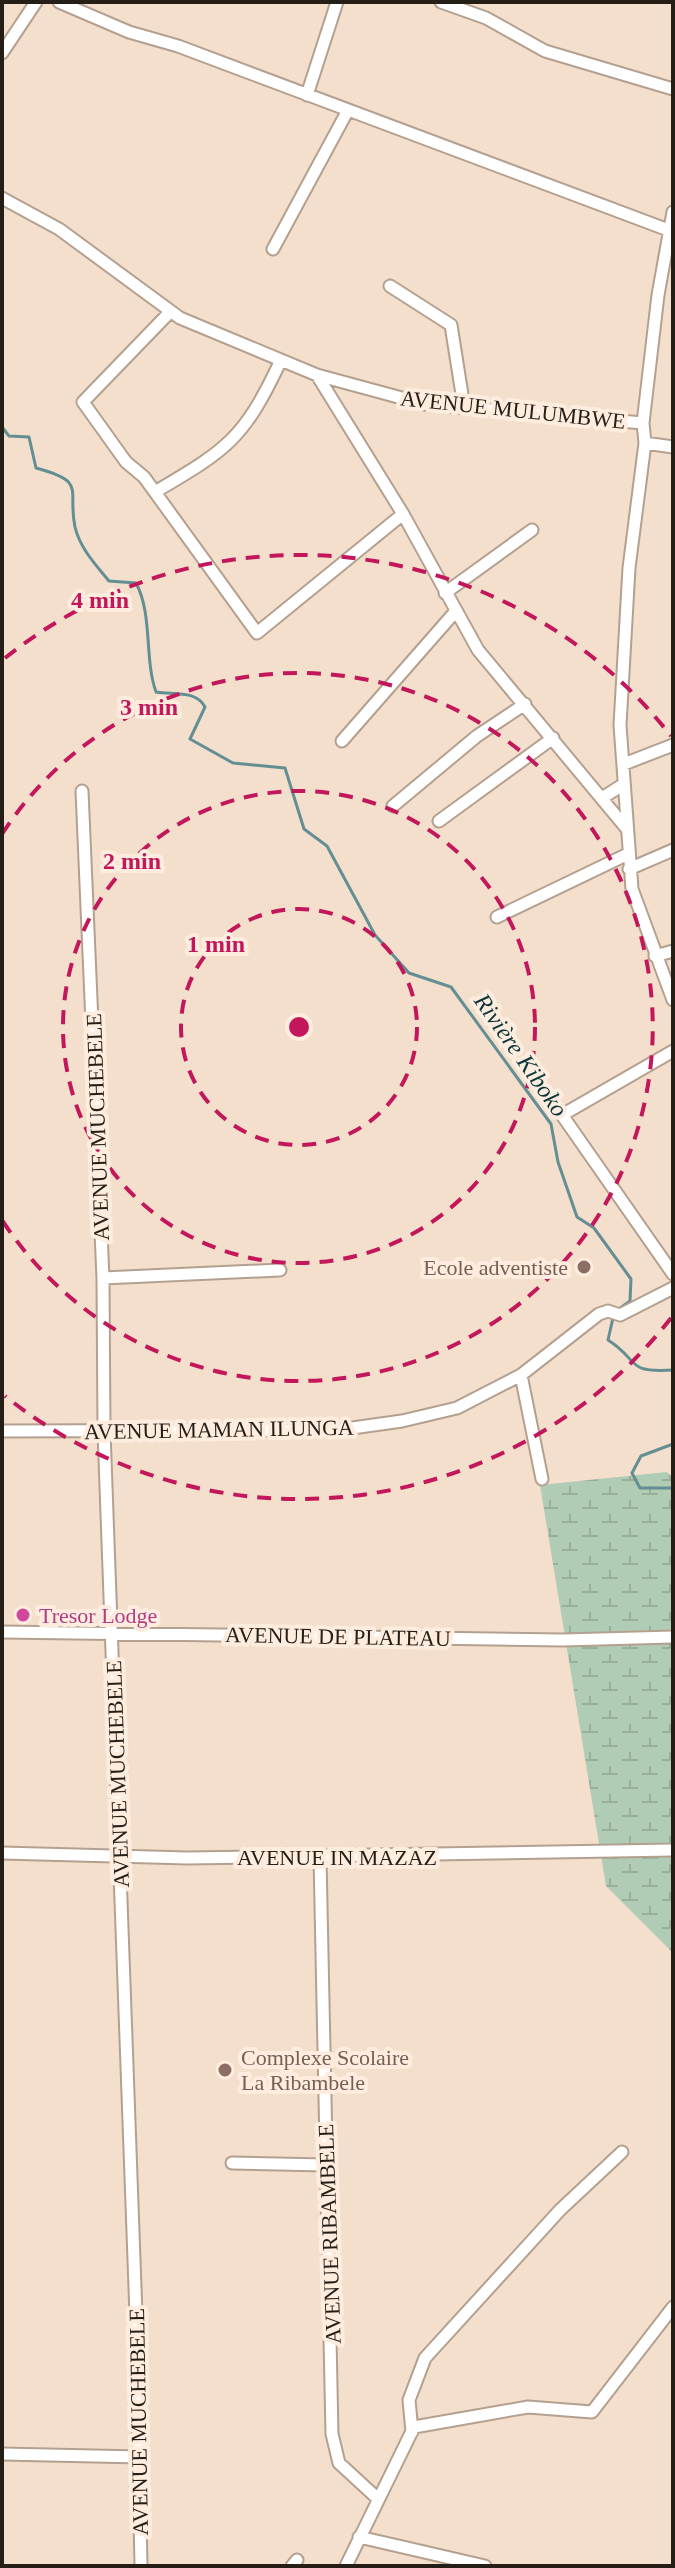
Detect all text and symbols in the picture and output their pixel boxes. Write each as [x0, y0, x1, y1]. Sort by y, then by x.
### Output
street label: AVENUE MULUMBWE [399, 385, 627, 434]
text: 4 min [71, 587, 129, 613]
text: 3 min [120, 694, 178, 720]
text: 2 min [103, 848, 161, 874]
text: 1 min [187, 931, 245, 957]
water label: Rivière Kiboko [469, 988, 573, 1121]
street label: AVENUE MUCHEBELE [81, 1013, 114, 1241]
centre of rings [285, 1013, 313, 1041]
place label: Ecole adventiste [423, 1255, 568, 1280]
marker: Ecole adventiste [575, 1258, 593, 1276]
street label: AVENUE MAMAN ILUNGA [84, 1415, 354, 1444]
place label: Tresor Lodge [39, 1603, 157, 1628]
marker: Tresor Lodge [14, 1606, 32, 1624]
street label: AVENUE DE PLATEAU [225, 1622, 451, 1651]
street label: AVENUE MUCHEBELE [101, 1660, 134, 1888]
street label: AVENUE IN MAZAZ [237, 1845, 437, 1870]
place label: Complexe Scolaire La Ribambele [241, 2045, 409, 2095]
marker: Complexe Scolaire La Ribambele [216, 2061, 234, 2079]
street label: AVENUE RIBAMBELE [313, 2124, 346, 2344]
street label: AVENUE MUCHEBELE [124, 2308, 153, 2536]

